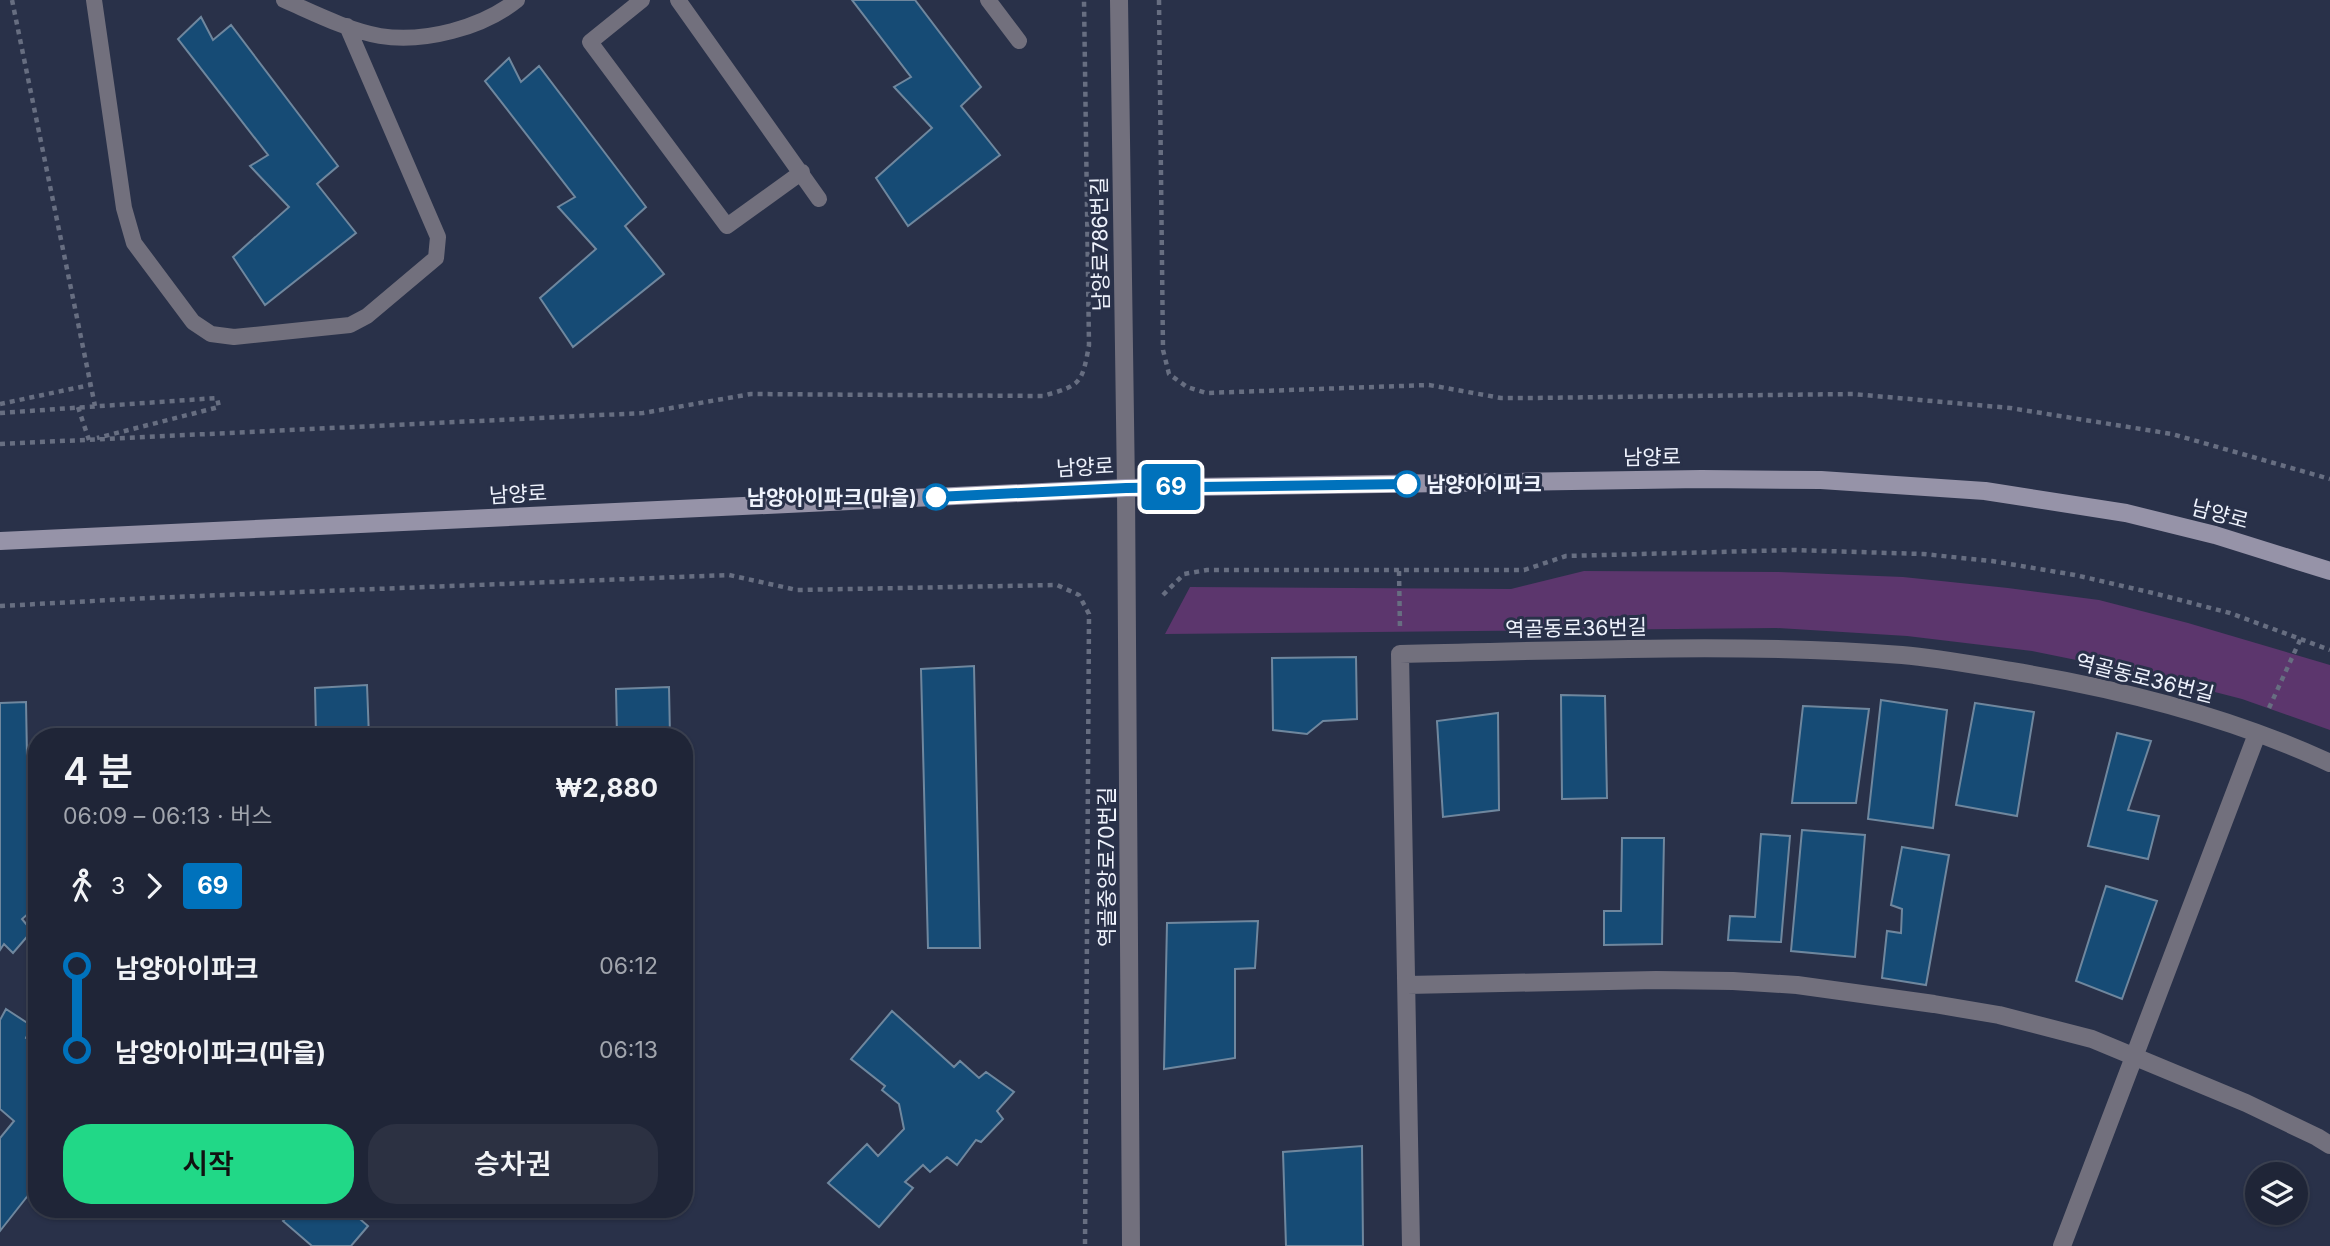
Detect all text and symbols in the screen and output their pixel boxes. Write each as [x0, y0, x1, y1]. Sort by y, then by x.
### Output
street label: 남양로786번길 [1086, 177, 1114, 311]
street label: 남양로 [1623, 444, 1681, 470]
street label: 남양로 [1055, 453, 1115, 481]
line badge: 69 [1140, 464, 1202, 510]
marker: 남양아이파크 [1394, 471, 1420, 497]
text: 69 [1155, 472, 1187, 501]
place label: 남양아이파크 [1426, 472, 1542, 497]
street label: 남양로 [488, 480, 548, 508]
marker: 남양아이파크(마을) [923, 484, 949, 510]
place label: 남양아이파크(마을) [747, 485, 917, 510]
street label: 남양로 [2189, 494, 2251, 534]
street label: 역골동로36번길 [1505, 614, 1647, 642]
street label: 역골동로36번길 [2073, 649, 2217, 707]
text: 4 분 [63, 748, 133, 794]
text: ₩2,880 [555, 772, 658, 803]
street label: 역골중앙로70번길 [1094, 787, 1119, 947]
text: 06:09 – 06:13 · 버스 [63, 802, 272, 830]
icon: walk [63, 867, 101, 905]
icon: forward [135, 867, 173, 905]
text: 69 [197, 871, 228, 900]
text: 3 [111, 872, 125, 900]
text: 06:12 [599, 952, 658, 980]
text: 남양아이파크 [115, 953, 259, 984]
text: 06:13 [599, 1036, 658, 1064]
text: 남양아이파크(마을) [115, 1037, 326, 1068]
button: 시작 [63, 1124, 354, 1204]
button: 승차권 [368, 1124, 658, 1204]
map controls [2245, 1162, 2308, 1225]
button: layers [2245, 1162, 2308, 1225]

